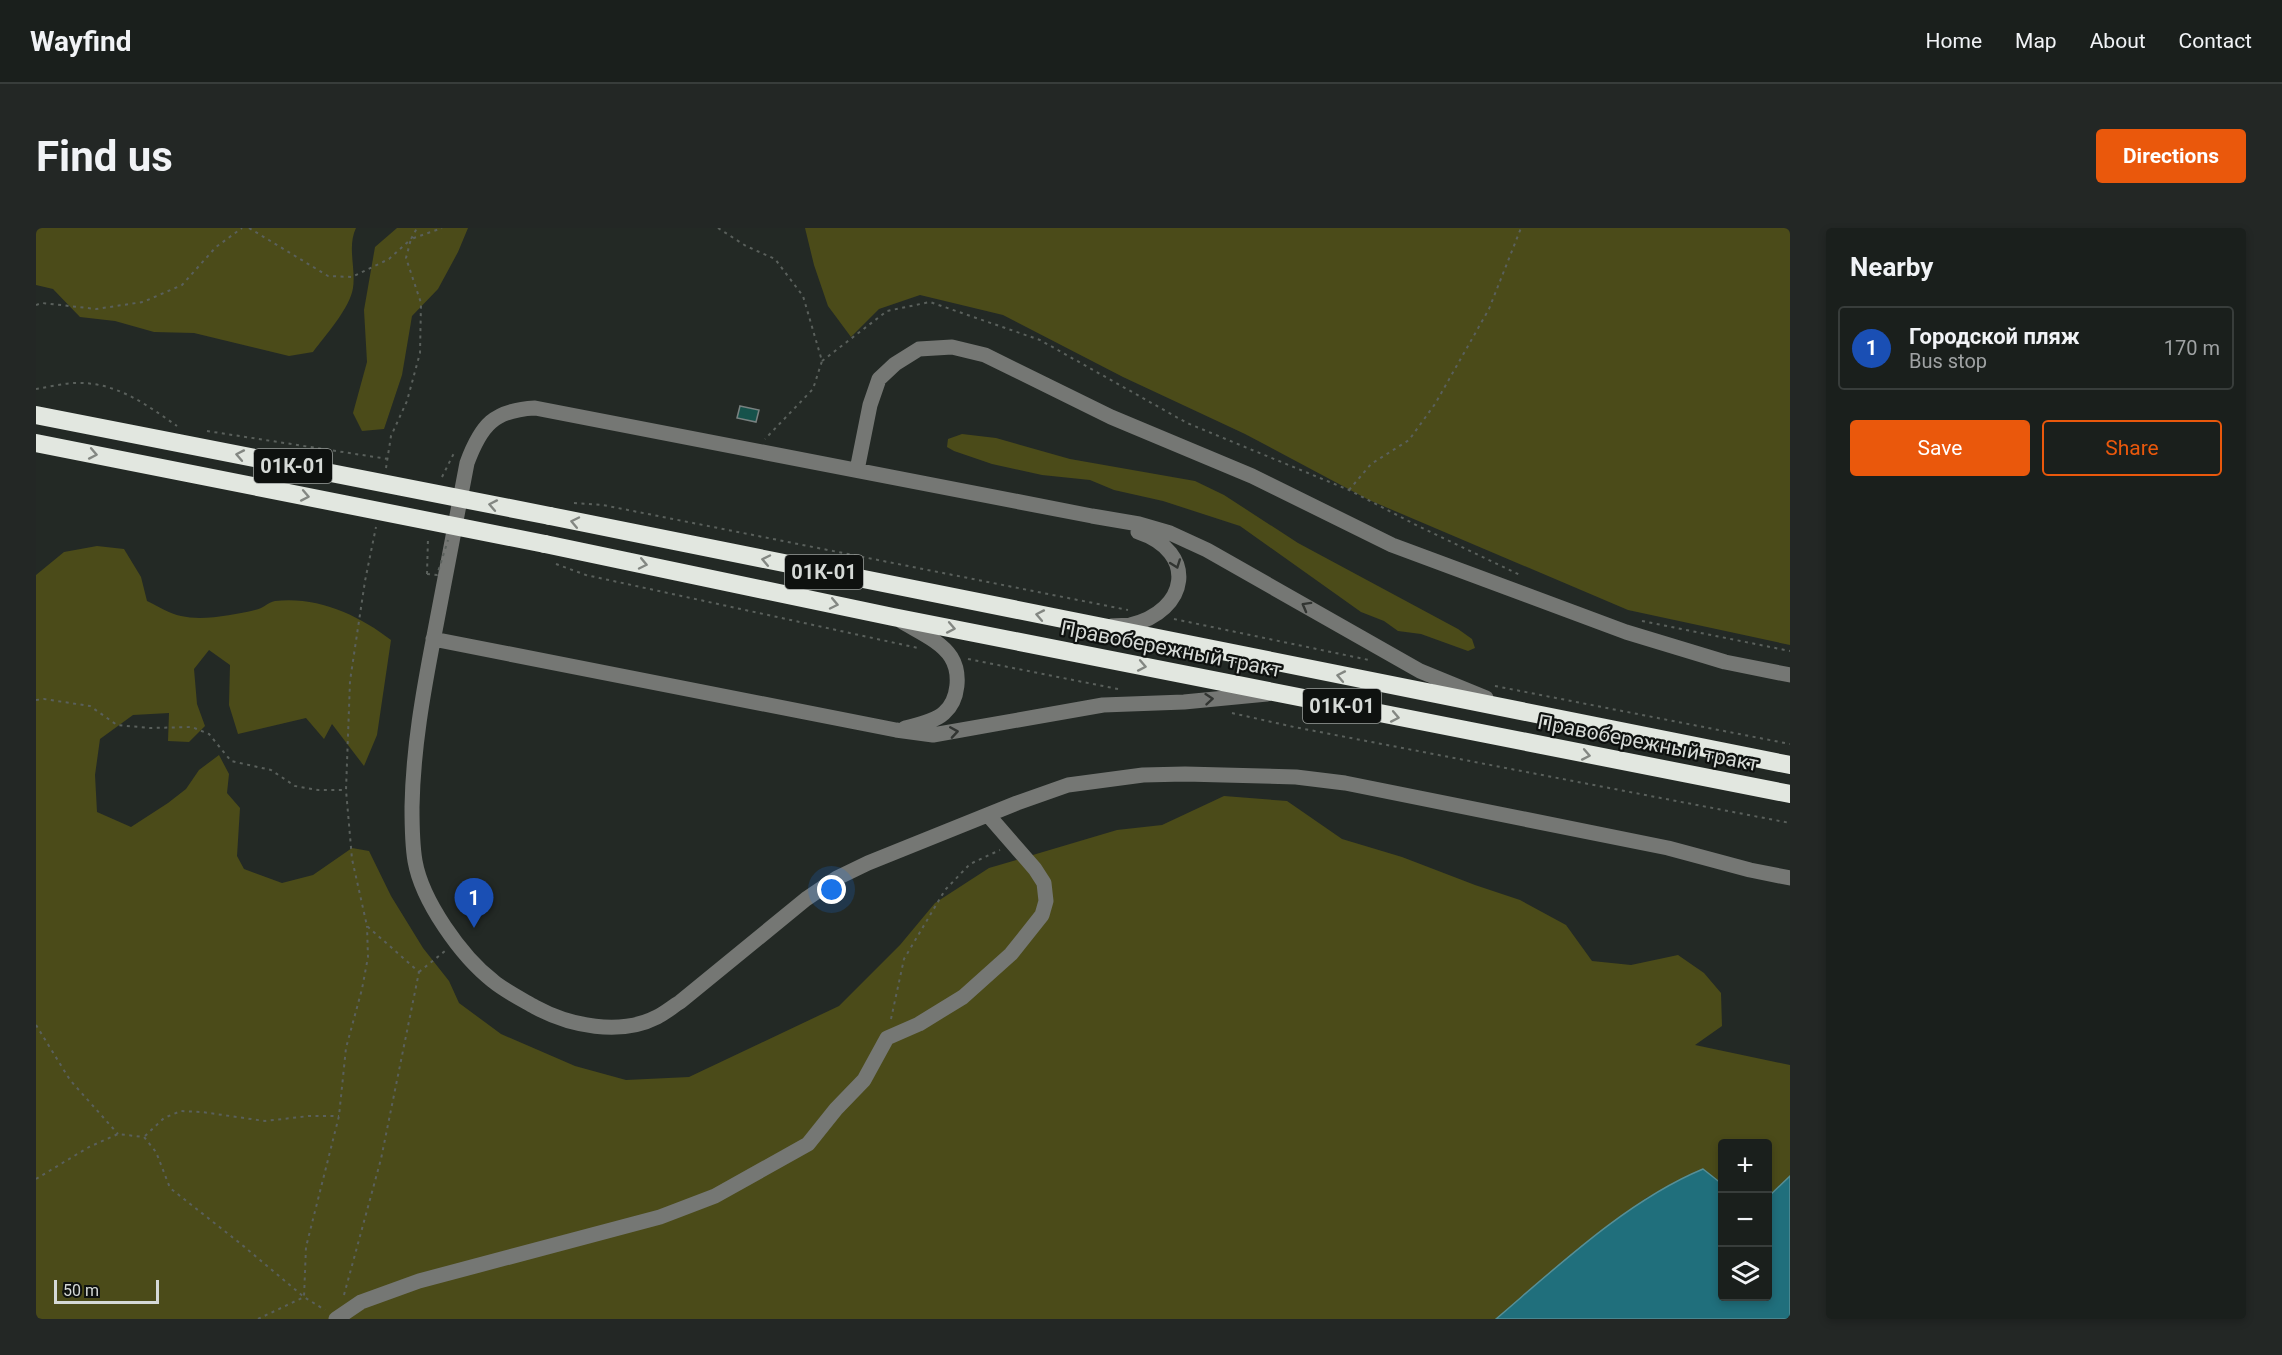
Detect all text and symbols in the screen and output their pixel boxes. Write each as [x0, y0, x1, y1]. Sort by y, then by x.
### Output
text: Wayfind [30, 25, 131, 58]
text: Home [1926, 29, 1982, 53]
text: Map [2015, 29, 2057, 53]
text: About [2090, 29, 2146, 53]
text: Contact [2179, 29, 2252, 53]
button: Directions [2096, 129, 2246, 183]
text: Find us [36, 132, 173, 181]
text: Nearby [1850, 252, 1933, 282]
text: Городской пляж [1909, 324, 2080, 349]
text: 1 [1866, 336, 1877, 360]
text: 170 m [2164, 336, 2220, 360]
text: Bus stop [1909, 349, 1987, 373]
button: Save [1850, 420, 2030, 476]
button: Share [2042, 420, 2222, 476]
one-way arrow [88, 447, 98, 460]
one-way arrow [235, 449, 245, 462]
road number: 01К-01 [254, 449, 332, 483]
one-way arrow [300, 489, 310, 502]
one-way arrow [488, 499, 498, 512]
one-way arrow [571, 516, 581, 529]
one-way arrow [762, 555, 772, 568]
road number: 01К-01 [785, 555, 863, 589]
one-way arrow [638, 557, 648, 570]
one-way arrow [1168, 558, 1181, 569]
one-way arrow [829, 597, 839, 610]
one-way arrow [1302, 602, 1312, 613]
one-way arrow [1035, 609, 1045, 622]
street label: Правобережный тракт [1059, 616, 1283, 682]
one-way arrow [946, 621, 956, 634]
one-way arrow [1137, 659, 1147, 672]
one-way arrow [1337, 670, 1347, 683]
road number: 01К-01 [1303, 689, 1381, 723]
one-way arrow [1205, 693, 1214, 706]
one-way arrow [1390, 710, 1400, 723]
street label: Правобережный тракт [1536, 710, 1760, 776]
one-way arrow [949, 726, 958, 738]
one-way arrow [1581, 748, 1591, 761]
your location [817, 875, 846, 904]
pin: 1 [454, 878, 494, 928]
map controls [1718, 1139, 1772, 1301]
button: + [1718, 1139, 1772, 1193]
button: − [1718, 1193, 1772, 1247]
button: layers [1718, 1247, 1772, 1301]
scale bar [54, 1277, 159, 1304]
text: 50 m [63, 1281, 99, 1300]

